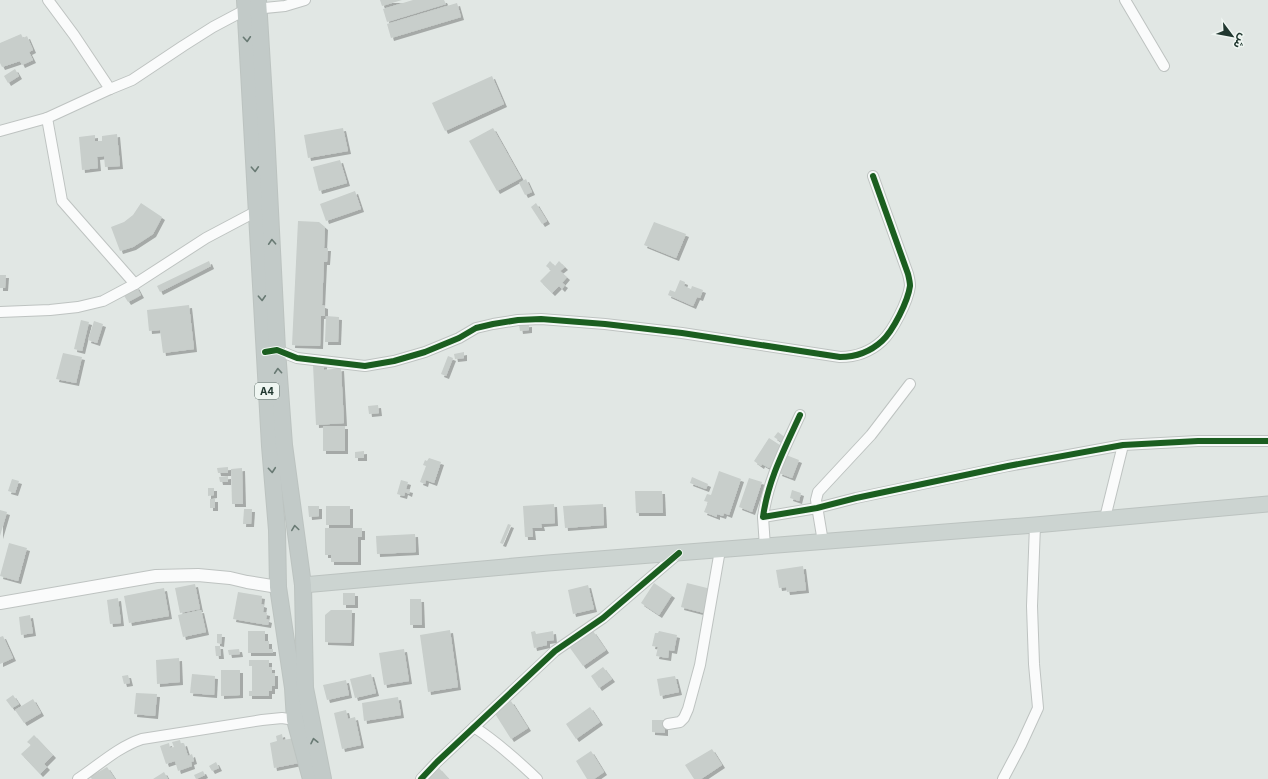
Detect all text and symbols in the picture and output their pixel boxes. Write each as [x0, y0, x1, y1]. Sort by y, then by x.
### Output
north arrow [1212, 16, 1252, 56]
text: ش [1231, 31, 1250, 51]
one-way arrow [243, 36, 252, 42]
one-way arrow [251, 166, 259, 172]
one-way arrow [267, 239, 276, 245]
one-way arrow [258, 296, 266, 302]
one-way arrow [274, 368, 283, 374]
road number: A4 [255, 383, 279, 399]
one-way arrow [267, 467, 276, 473]
one-way arrow [291, 525, 300, 532]
one-way arrow [311, 738, 319, 744]

